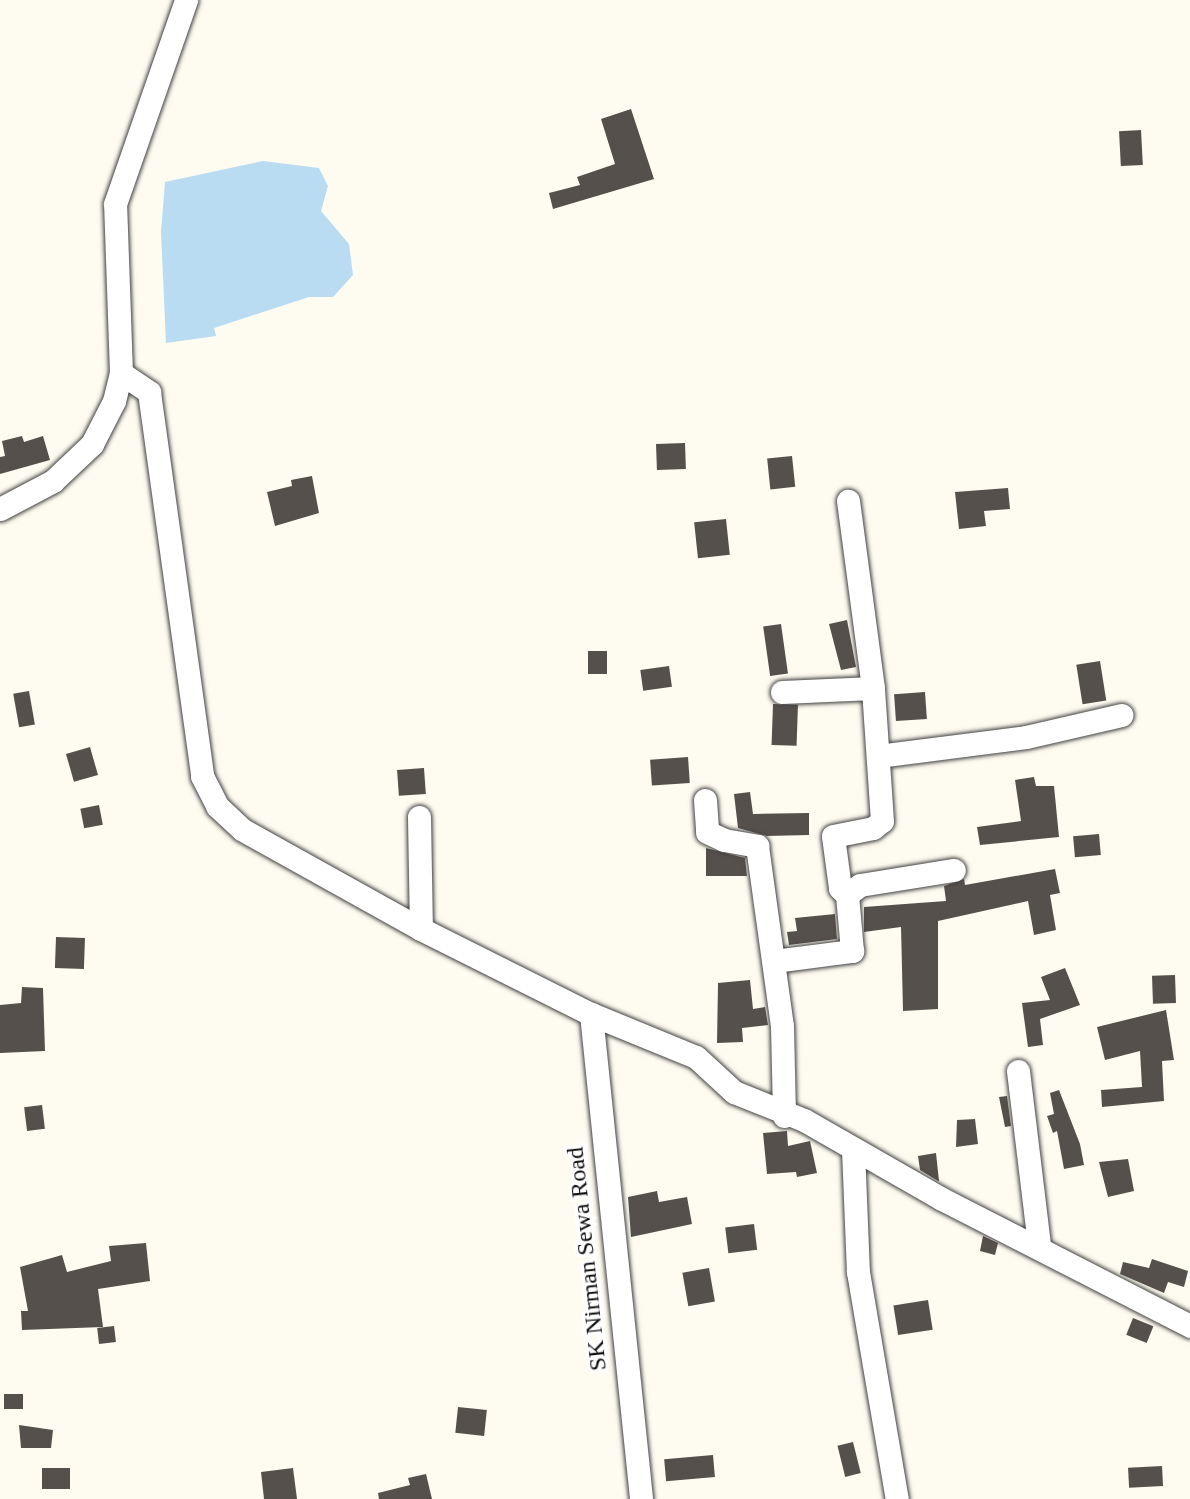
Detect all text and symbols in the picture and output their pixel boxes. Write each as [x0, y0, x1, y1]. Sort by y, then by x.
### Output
street label: SK Nirman Sewa Road [561, 1146, 613, 1372]

